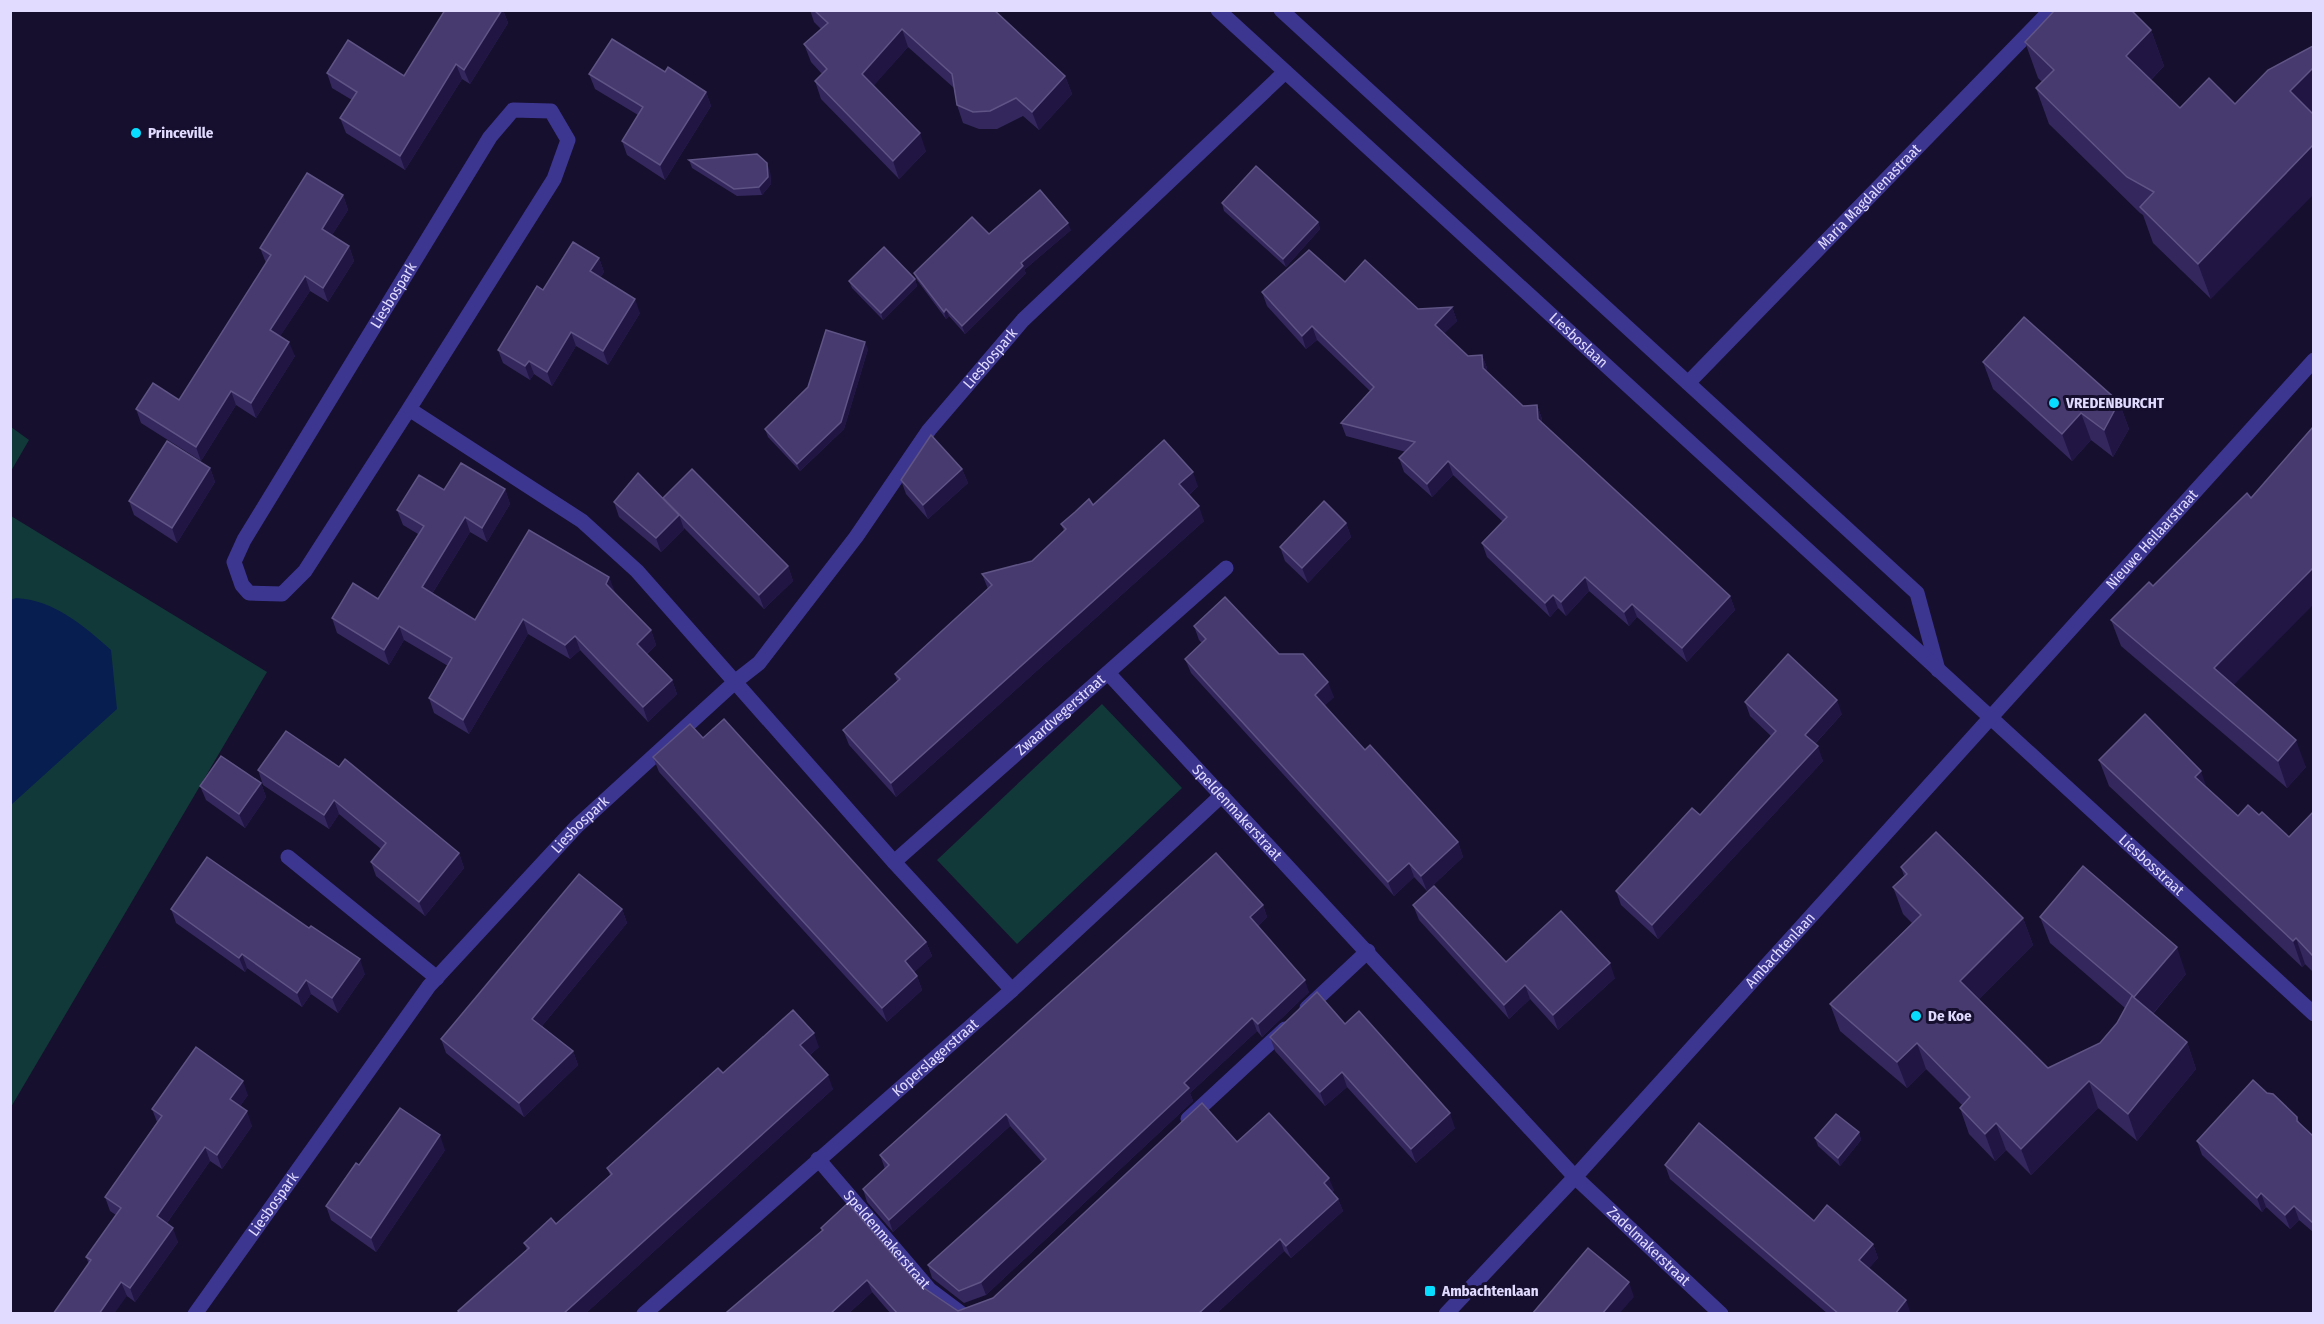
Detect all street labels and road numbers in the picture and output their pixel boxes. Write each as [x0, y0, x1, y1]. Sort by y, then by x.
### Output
street label: Maria Magdalenastraat [1814, 140, 1925, 253]
street label: Liesbospark [366, 259, 420, 331]
street label: Liesboslaan [1546, 309, 1612, 372]
street label: Liesbospark [959, 324, 1021, 392]
street label: Nieuwe Heilaarstraat [2102, 486, 2202, 593]
street label: Zwaardvegerstraat [1012, 671, 1109, 759]
street label: Speldenmakerstraat [1188, 761, 1286, 864]
street label: Liesbospark [547, 792, 613, 857]
street label: Liesbosstraat [2115, 831, 2188, 899]
street label: Ambachtenlaan [1741, 909, 1819, 992]
street label: Koperslagerstraat [889, 1015, 982, 1100]
street label: Liesbospark [245, 1169, 302, 1239]
street label: Speldenmakerstraat [840, 1187, 934, 1293]
street label: Zadelmakerstraat [1603, 1203, 1694, 1289]

